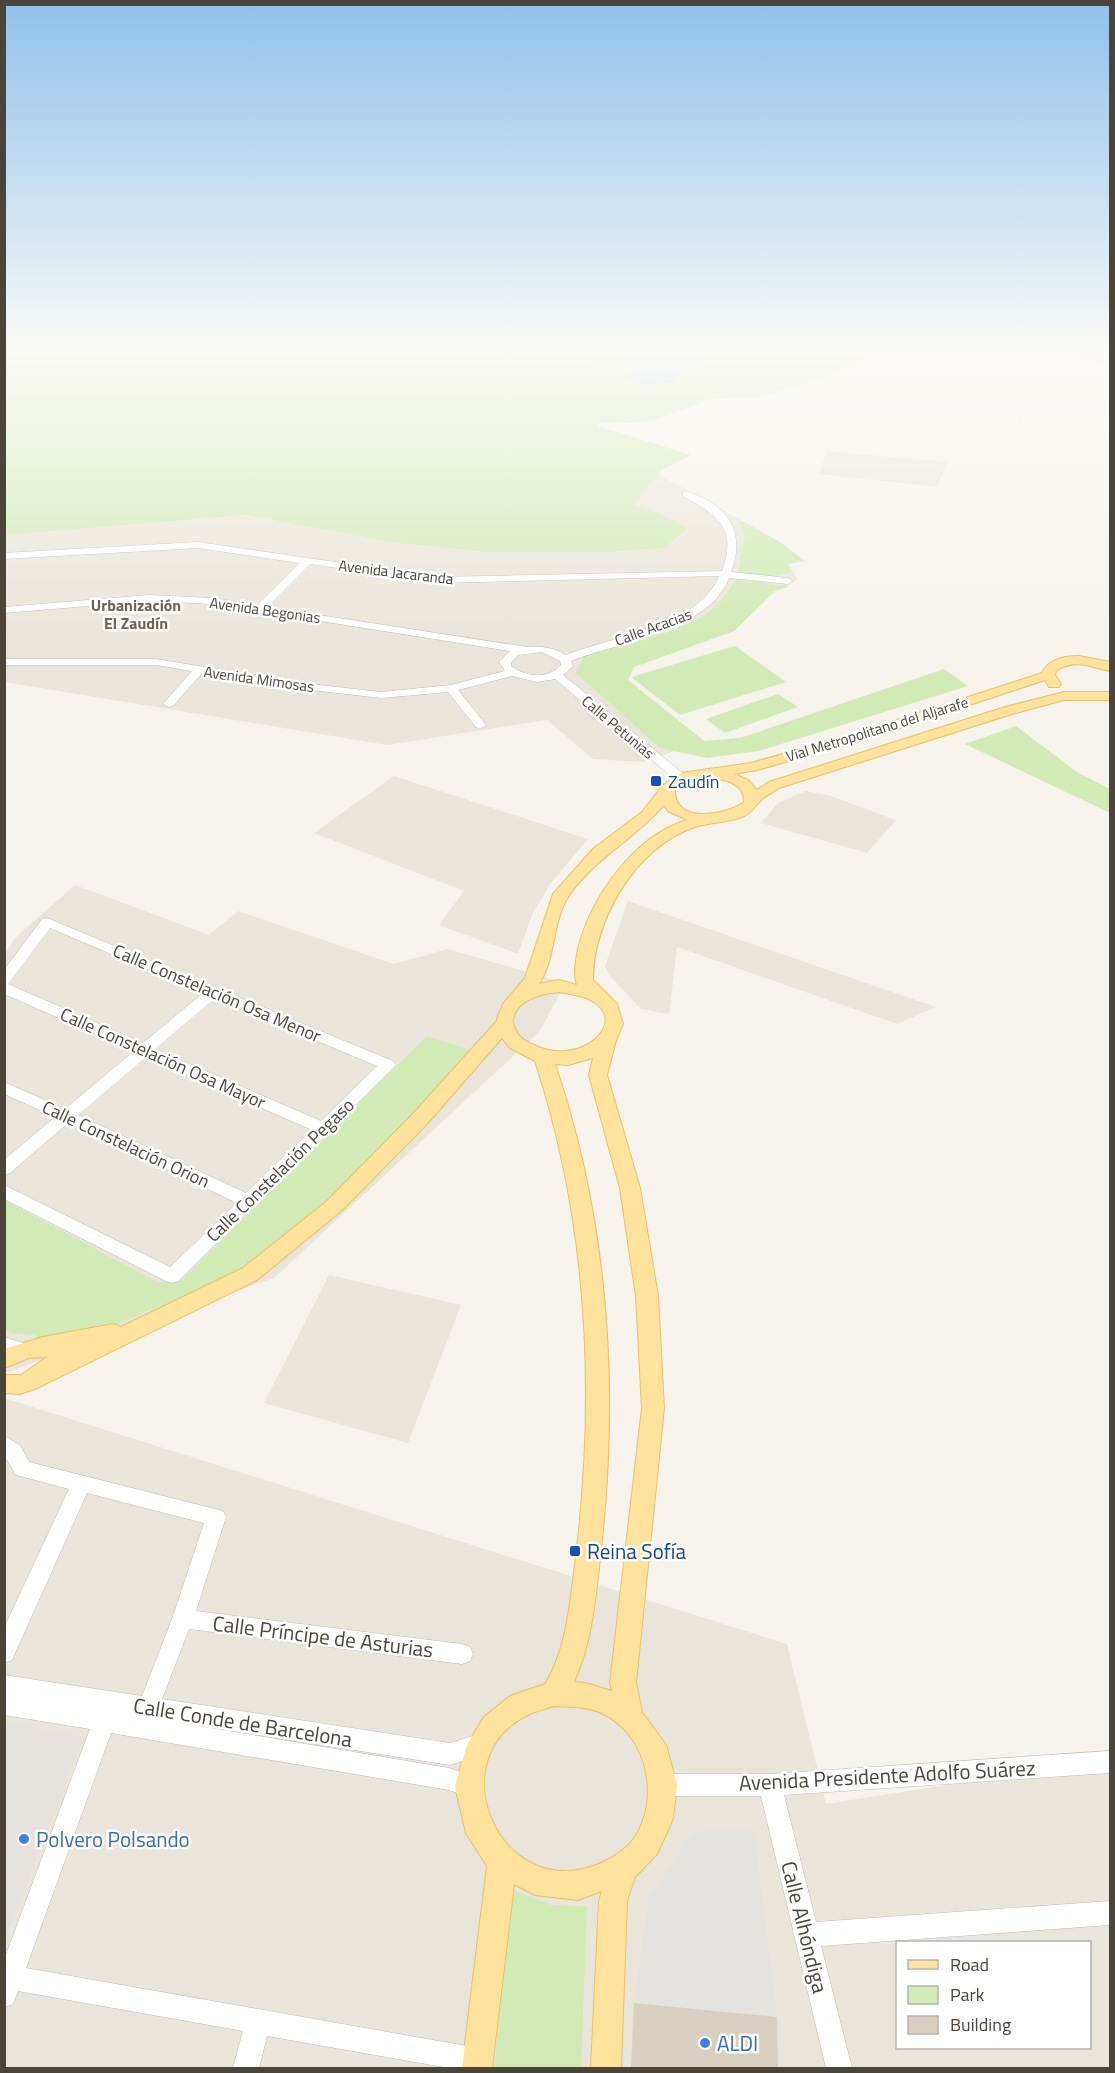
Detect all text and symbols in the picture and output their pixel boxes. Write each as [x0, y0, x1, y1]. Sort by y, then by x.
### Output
street label: Avenida Jacaranda [337, 554, 455, 591]
street label: Avenida Begonias [208, 591, 322, 629]
district label: Urbanización El Zaudín [91, 593, 181, 635]
street label: Calle Acacias [611, 602, 695, 652]
street label: Avenida Mimosas [202, 660, 316, 698]
street label: Calle Petunias [577, 690, 659, 764]
street label: Vial Metropolitano del Aljarafe [783, 690, 971, 768]
place label: Zaudín [668, 768, 719, 795]
marker: Zaudín [649, 774, 663, 788]
street label: Calle Constelación Osa Menor [109, 937, 325, 1049]
street label: Calle Constelación Osa Mayor [56, 1000, 270, 1116]
street label: Calle Constelación Pegaso [200, 1092, 360, 1248]
street label: Calle Constelación Orion [38, 1093, 214, 1195]
place label: Reina Sofía [587, 1535, 686, 1567]
marker: Reina Sofía [568, 1544, 582, 1558]
street label: Calle Príncipe de Asturias [211, 1607, 435, 1665]
street label: Calle Conde de Barcelona [131, 1689, 355, 1755]
street label: Avenida Presidente Adolfo Suárez [738, 1751, 1036, 1799]
place label: Polvero Polsando [36, 1823, 190, 1855]
marker: Polvero Polsando [17, 1832, 31, 1846]
street label: Calle Alhóndiga [773, 1858, 837, 1997]
legend [896, 1941, 1091, 2049]
text: Road [950, 1951, 989, 1978]
text: Park [950, 1981, 985, 2008]
text: Building [950, 2011, 1011, 2038]
place label: ALDI [717, 2027, 758, 2059]
marker: ALDI [698, 2036, 712, 2050]

